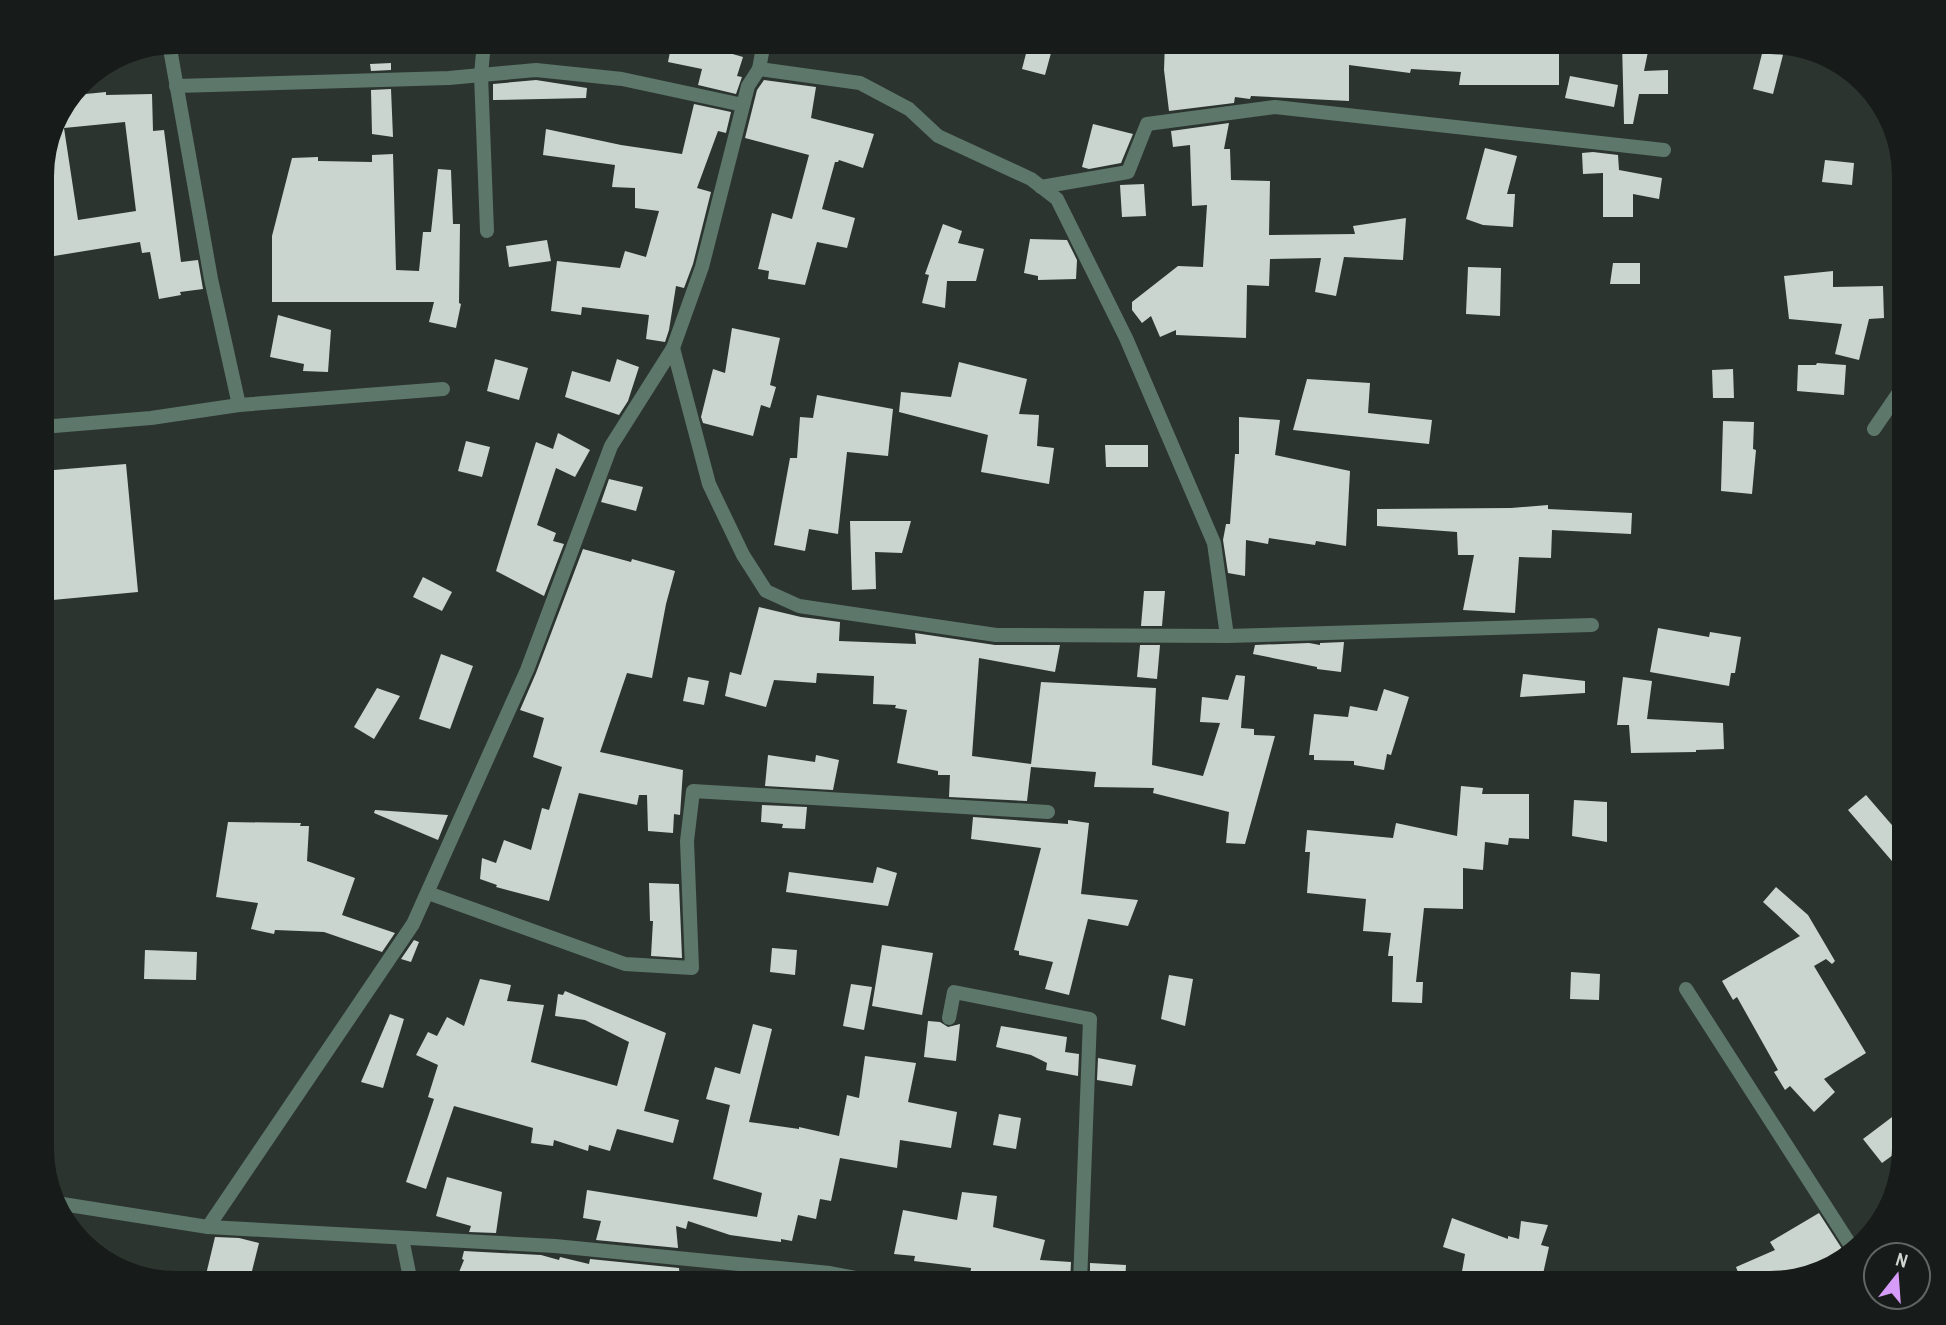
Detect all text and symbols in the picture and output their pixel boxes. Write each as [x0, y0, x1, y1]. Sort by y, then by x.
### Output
north arrow [1862, 1241, 1932, 1311]
text: N [1893, 1246, 1911, 1274]

